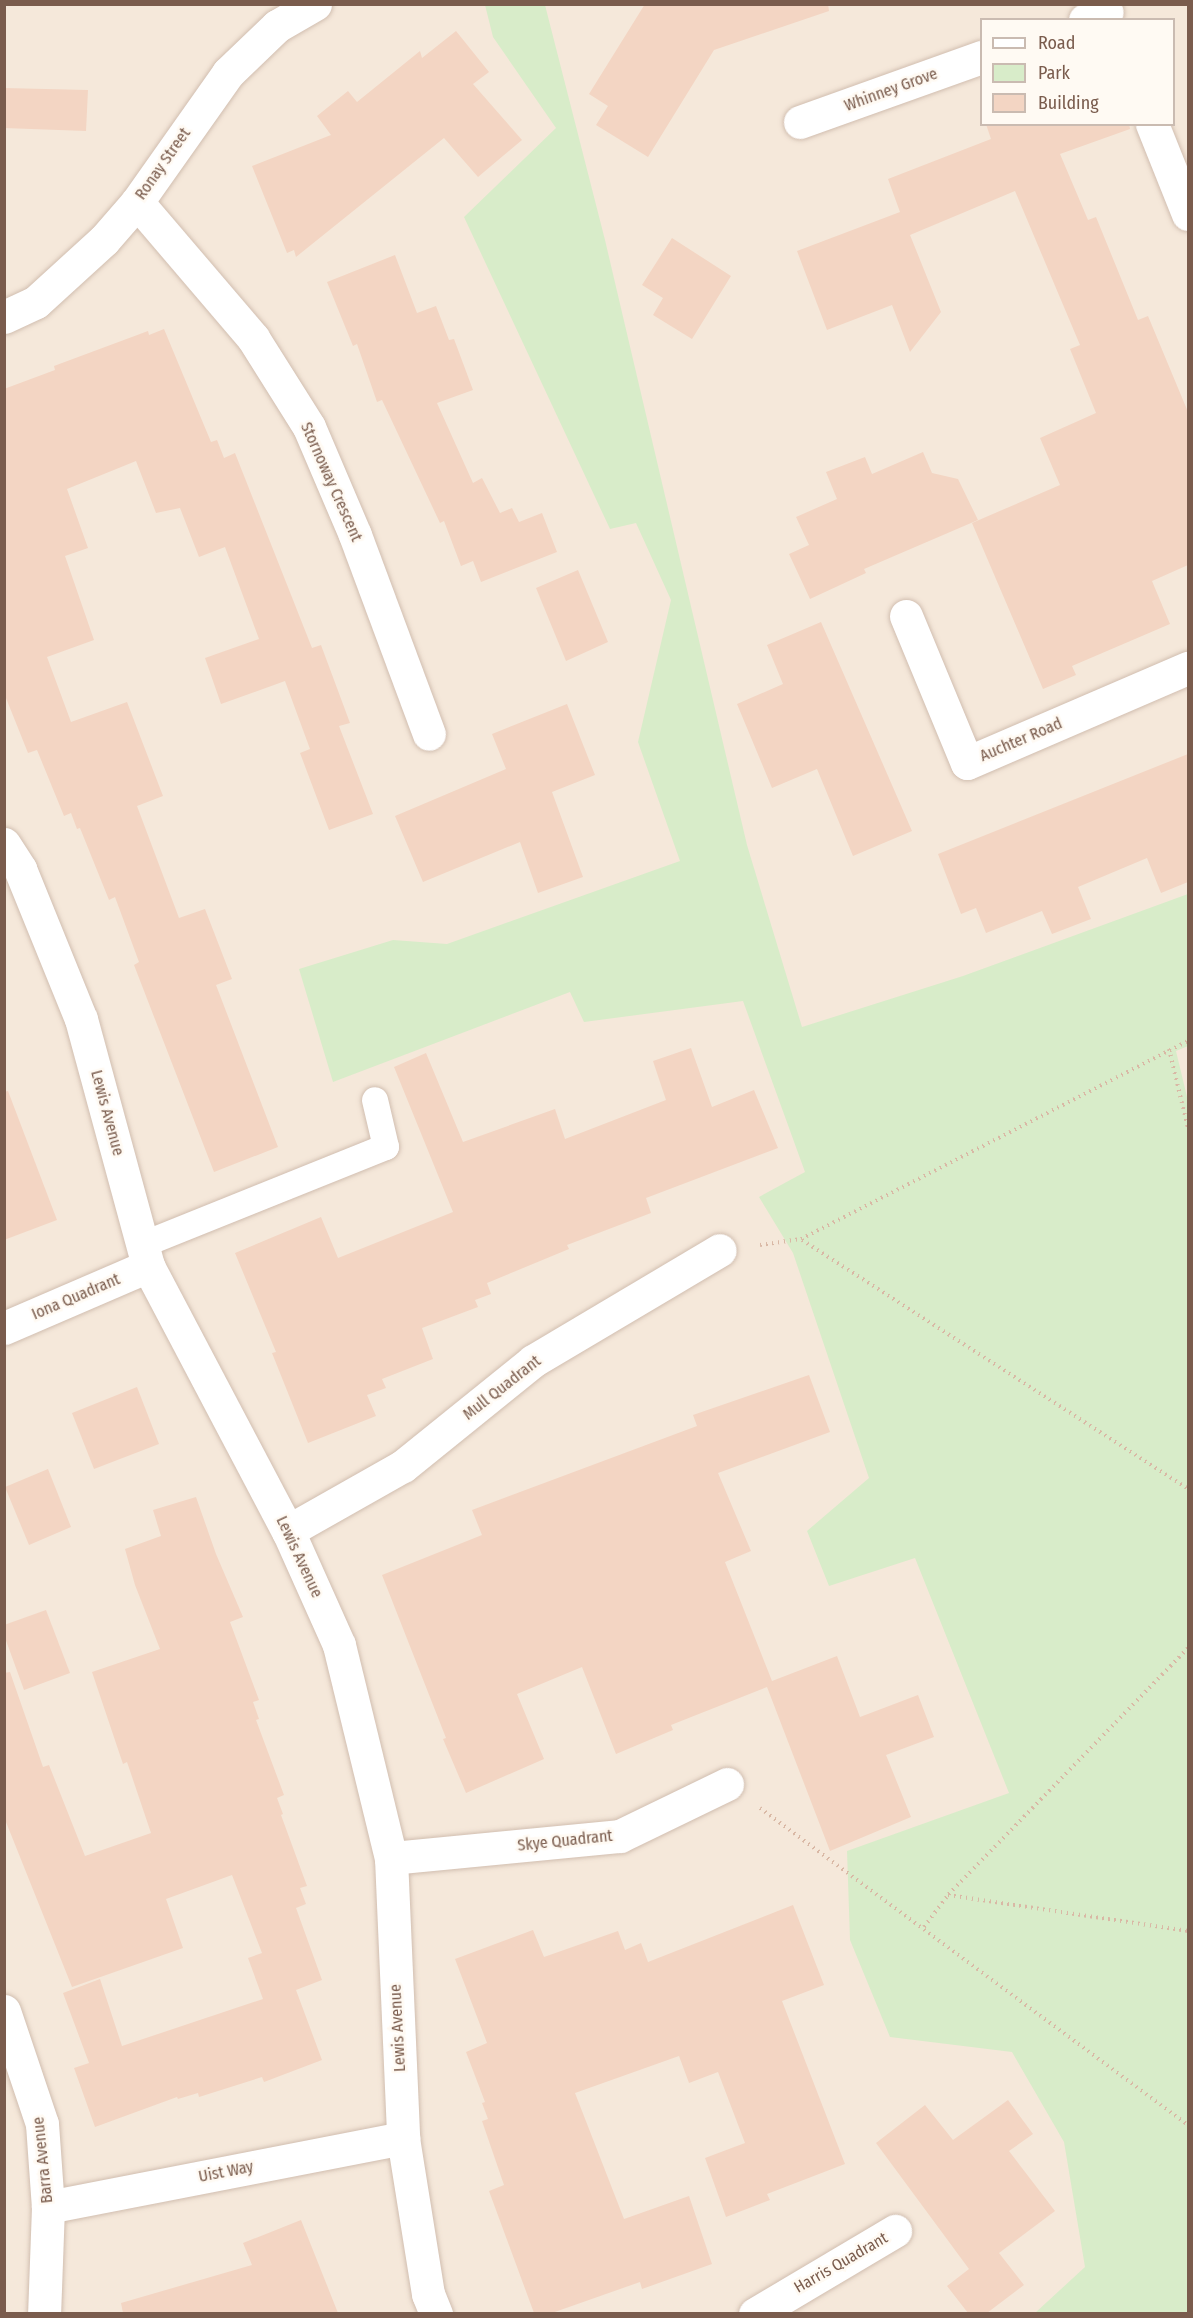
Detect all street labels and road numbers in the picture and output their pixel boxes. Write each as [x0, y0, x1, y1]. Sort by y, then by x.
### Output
street label: Whinney Grove [842, 64, 940, 116]
street label: Ronay Street [131, 124, 195, 204]
street label: Stornoway Crescent [296, 419, 366, 545]
street label: Auchter Road [977, 714, 1065, 766]
street label: Lewis Avenue [86, 1068, 128, 1158]
street label: Iona Quadrant [29, 1270, 123, 1324]
street label: Mull Quadrant [459, 1352, 545, 1424]
street label: Lewis Avenue [272, 1513, 326, 1601]
street label: Skye Quadrant [516, 1826, 614, 1856]
street label: Lewis Avenue [386, 1984, 410, 2072]
street label: Barra Avenue [29, 2116, 57, 2204]
street label: Uist Way [197, 2157, 255, 2187]
street label: Harris Quadrant [791, 2228, 891, 2298]

